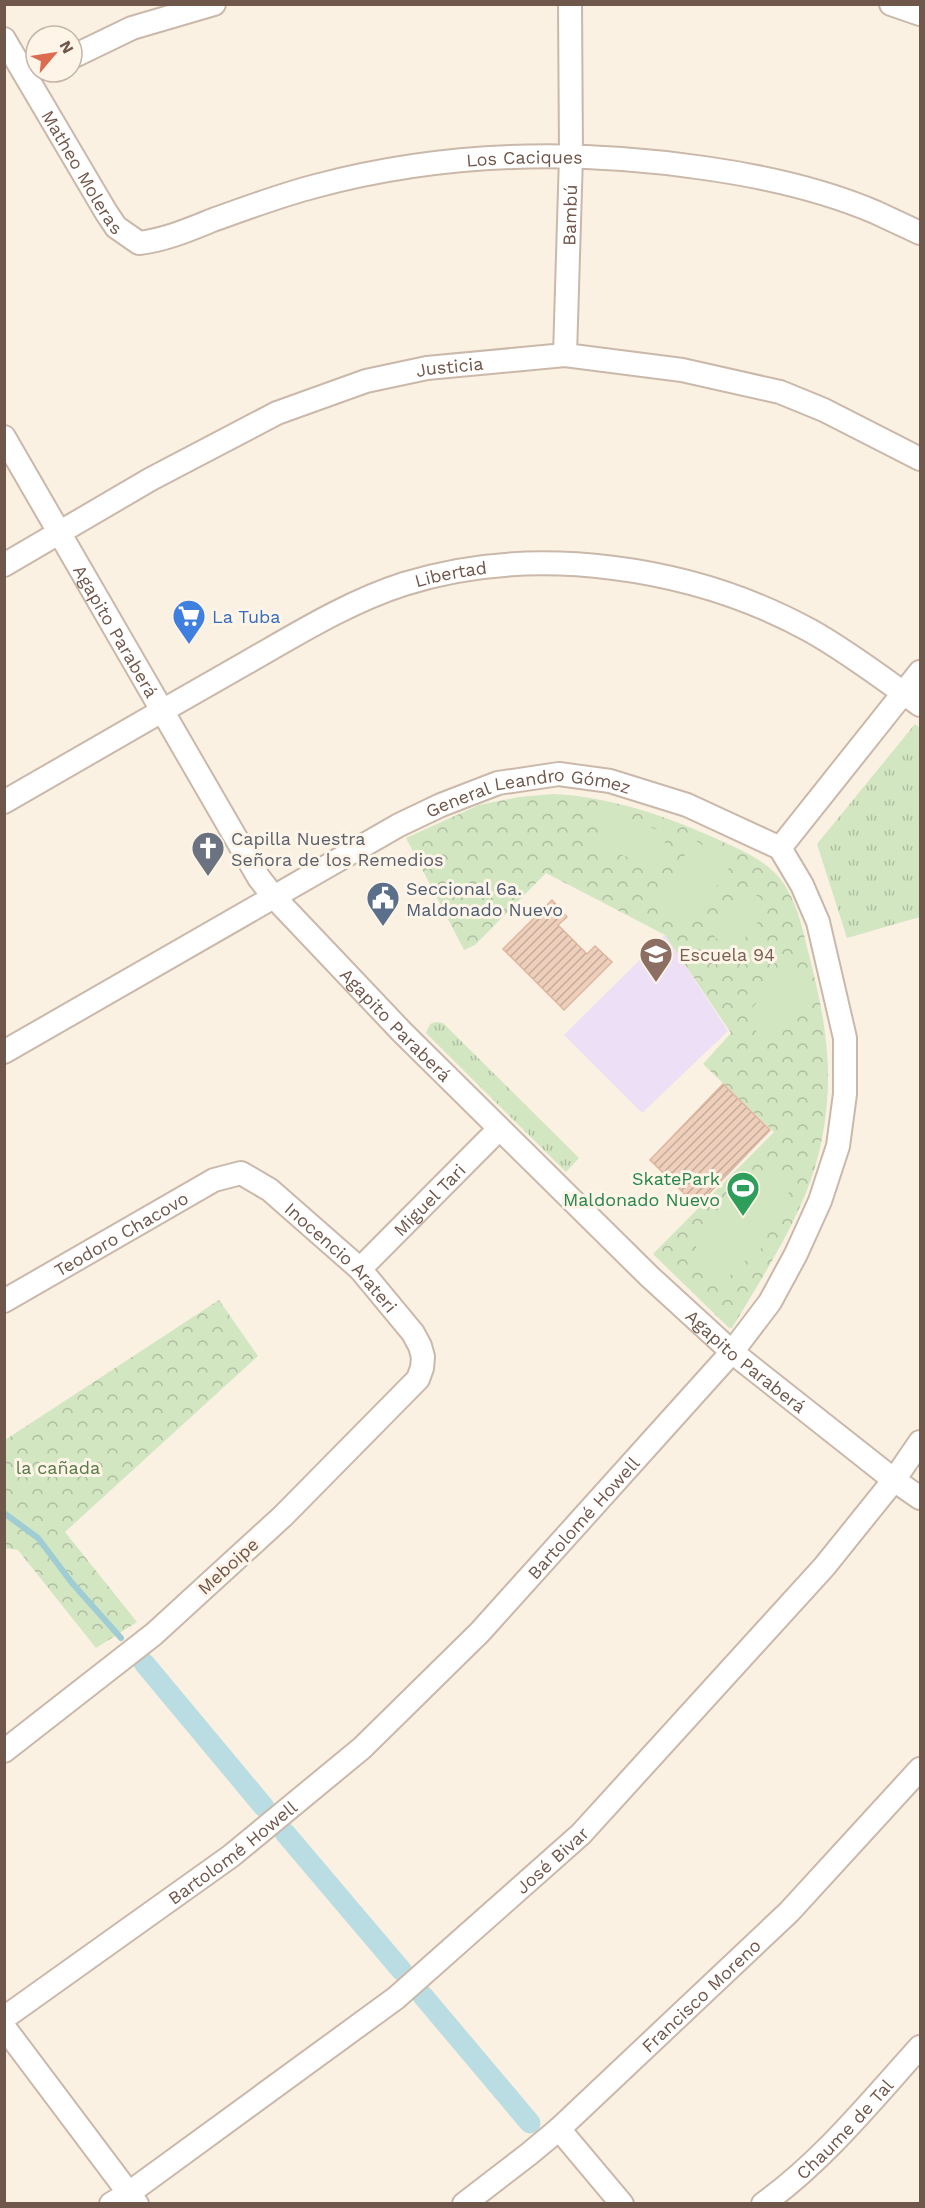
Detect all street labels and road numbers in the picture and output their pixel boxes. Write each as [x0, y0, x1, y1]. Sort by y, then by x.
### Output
street label: Matheo Moleras [38, 106, 126, 239]
street label: Los Caciques [465, 146, 583, 170]
street label: Bambú [558, 184, 581, 246]
street label: Justicia [414, 352, 484, 381]
street label: Libertad [412, 556, 488, 591]
street label: Agapito Paraberá [70, 561, 163, 701]
street label: General Leandro Gómez [422, 763, 634, 821]
street label: Agapito Paraberá [336, 963, 456, 1085]
street label: Miguel Tari [389, 1159, 469, 1240]
street label: Teodoro Chacovo [50, 1187, 192, 1280]
street label: Inocencio Arateri [281, 1198, 402, 1316]
street label: Agapito Paraberá [682, 1305, 810, 1417]
street label: Bartolomé Howell [523, 1452, 644, 1583]
street label: Meboipe [193, 1533, 263, 1599]
street label: Bartolomé Howell [164, 1796, 301, 1908]
street label: José Bivar [511, 1822, 593, 1898]
street label: Francisco Moreno [637, 1934, 765, 2056]
street label: Chaume de Tal [792, 2074, 897, 2183]

